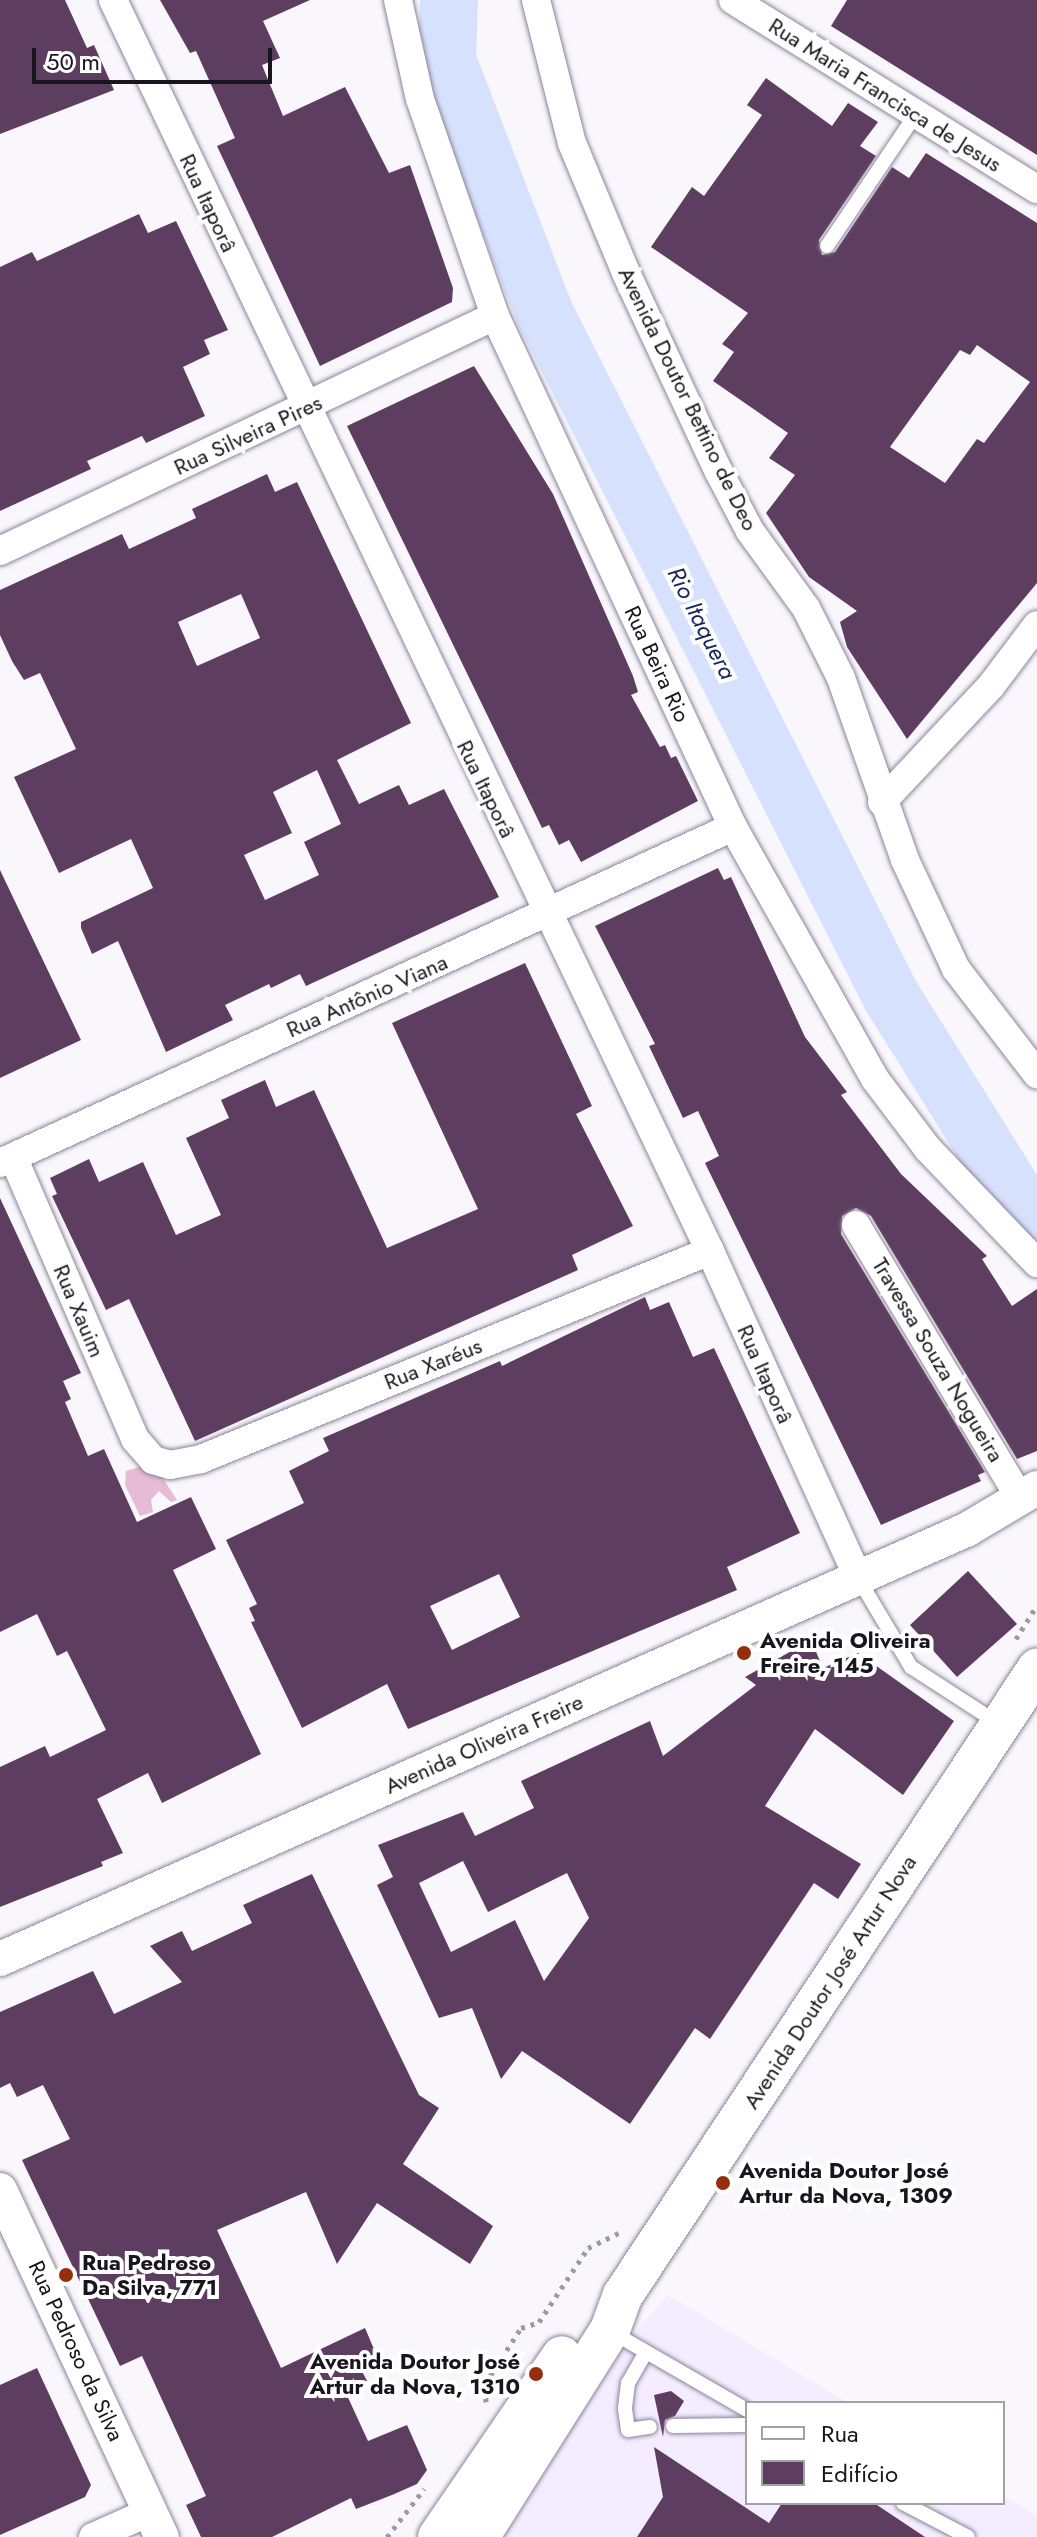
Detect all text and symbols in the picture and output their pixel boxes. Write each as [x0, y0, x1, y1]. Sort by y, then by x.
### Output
street label: Rua Maria Francisca de Jesus [764, 12, 1006, 178]
scale bar [36, 32, 276, 82]
text: 50 m [46, 44, 100, 79]
street label: Rua Itaporâ [174, 150, 242, 256]
street label: Avenida Doutor Bettino de Deo [613, 263, 763, 535]
street label: Rua Silveira Pires [170, 389, 326, 481]
water label: Rio Itaquera [661, 562, 743, 684]
street label: Rua Beira Rio [619, 602, 695, 726]
street label: Rua Itaporâ [451, 736, 521, 842]
street label: Rua Antônio Viana [282, 949, 452, 1043]
street label: Travessa Souza Nogueira [867, 1253, 1009, 1467]
street label: Rua Xauim [48, 1261, 110, 1361]
street label: Rua Itaporâ [732, 1321, 798, 1427]
street label: Rua Xaréus [380, 1333, 486, 1395]
place label: Avenida Oliveira Freire, 145 [760, 1627, 931, 1678]
marker: Avenida Oliveira Freire, 145 [735, 1644, 753, 1662]
street label: Avenida Oliveira Freire [381, 1688, 587, 1800]
street label: Avenida Doutor José Artur Nova [738, 1850, 922, 2114]
place label: Avenida Doutor José Artur da Nova, 1309 [739, 2157, 953, 2208]
marker: Avenida Doutor José Artur da Nova, 1309 [714, 2174, 732, 2192]
place label: Rua Pedroso Da Silva, 771 [82, 2249, 217, 2300]
street label: Rua Pedroso da Silva [23, 2257, 129, 2445]
marker: Rua Pedroso Da Silva, 771 [57, 2266, 75, 2284]
place label: Avenida Doutor José Artur da Nova, 1310 [310, 2348, 520, 2400]
marker: Avenida Doutor José Artur da Nova, 1310 [527, 2365, 545, 2383]
legend [745, 2401, 1005, 2505]
text: Rua [821, 2416, 859, 2451]
text: Edifício [821, 2456, 898, 2491]

